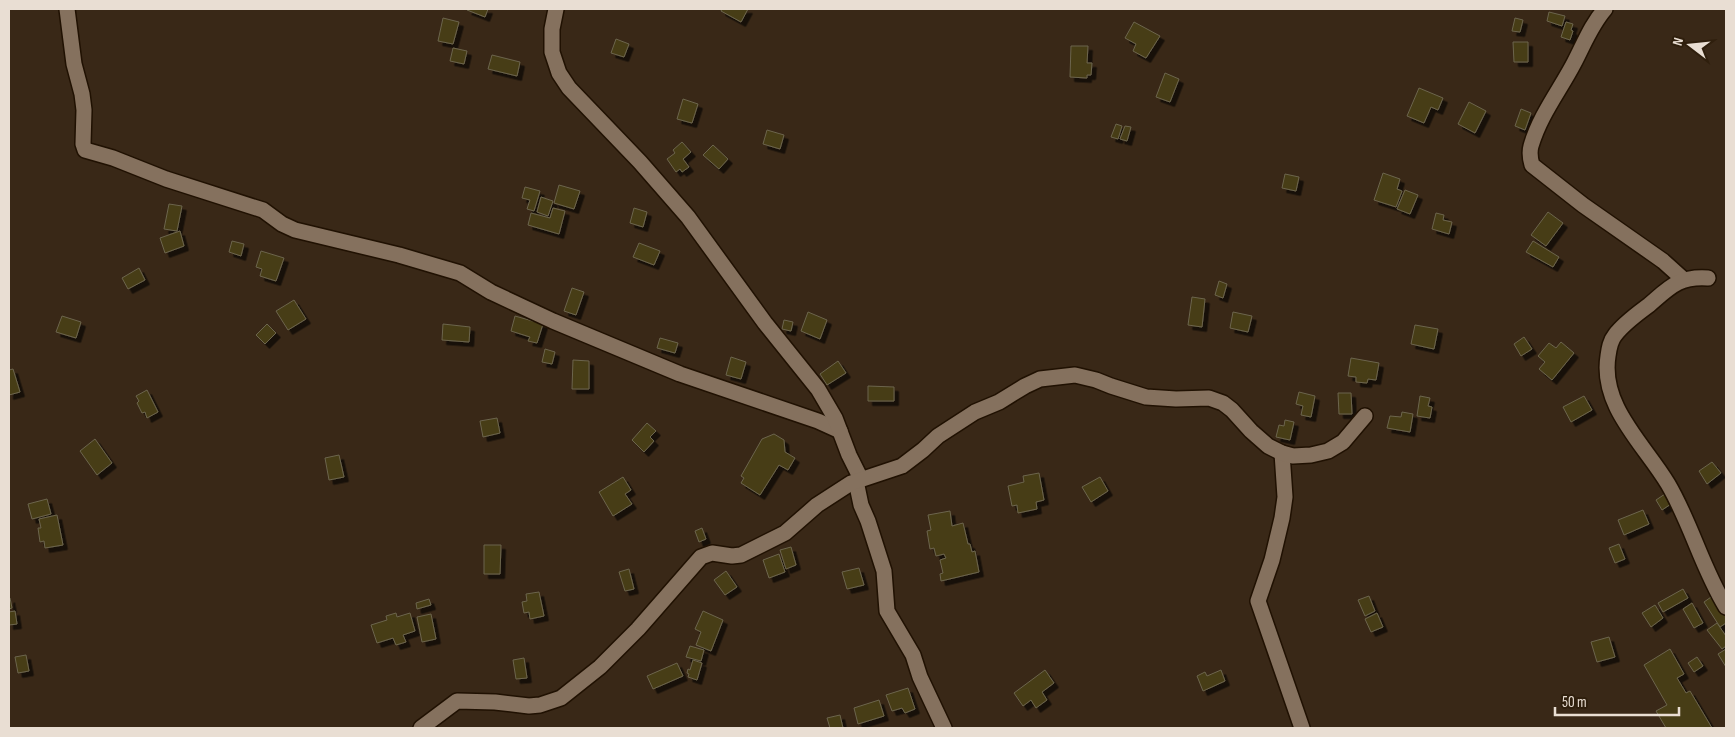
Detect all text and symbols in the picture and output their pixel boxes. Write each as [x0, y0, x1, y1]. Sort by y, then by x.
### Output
north arrow [1665, 20, 1715, 70]
text: N [1669, 36, 1687, 47]
scale bar [1555, 684, 1679, 716]
text: 50 m [1562, 693, 1587, 712]

